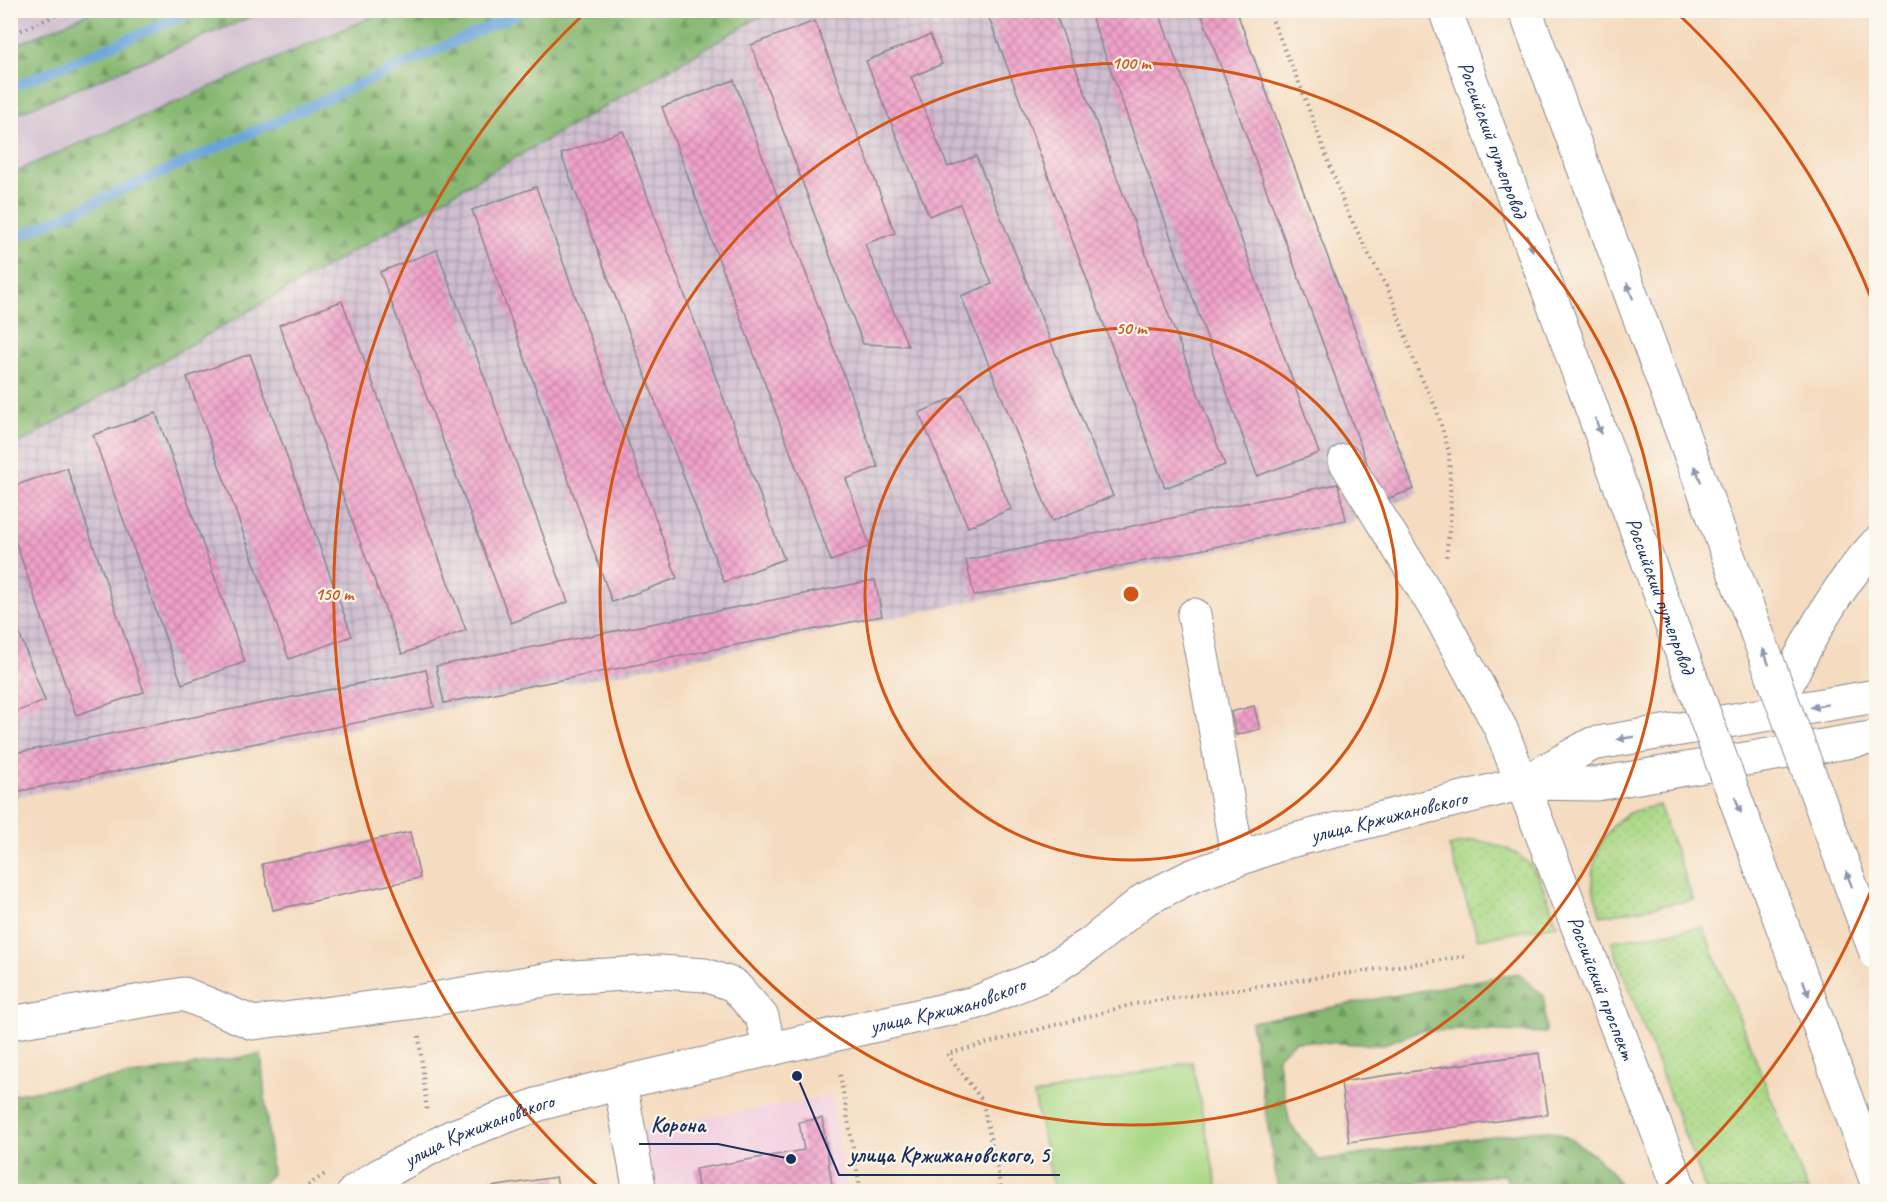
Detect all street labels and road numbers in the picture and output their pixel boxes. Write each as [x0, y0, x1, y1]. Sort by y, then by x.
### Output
street label: Российский путепровод [1452, 58, 1534, 223]
street label: Российский путепровод [1620, 514, 1702, 679]
street label: улица Кржижановского [1306, 784, 1472, 849]
street label: Российский проспект [1562, 912, 1642, 1065]
street label: улица Кржижановского [865, 970, 1031, 1040]
street label: улица Кржижановского [397, 1087, 559, 1174]

